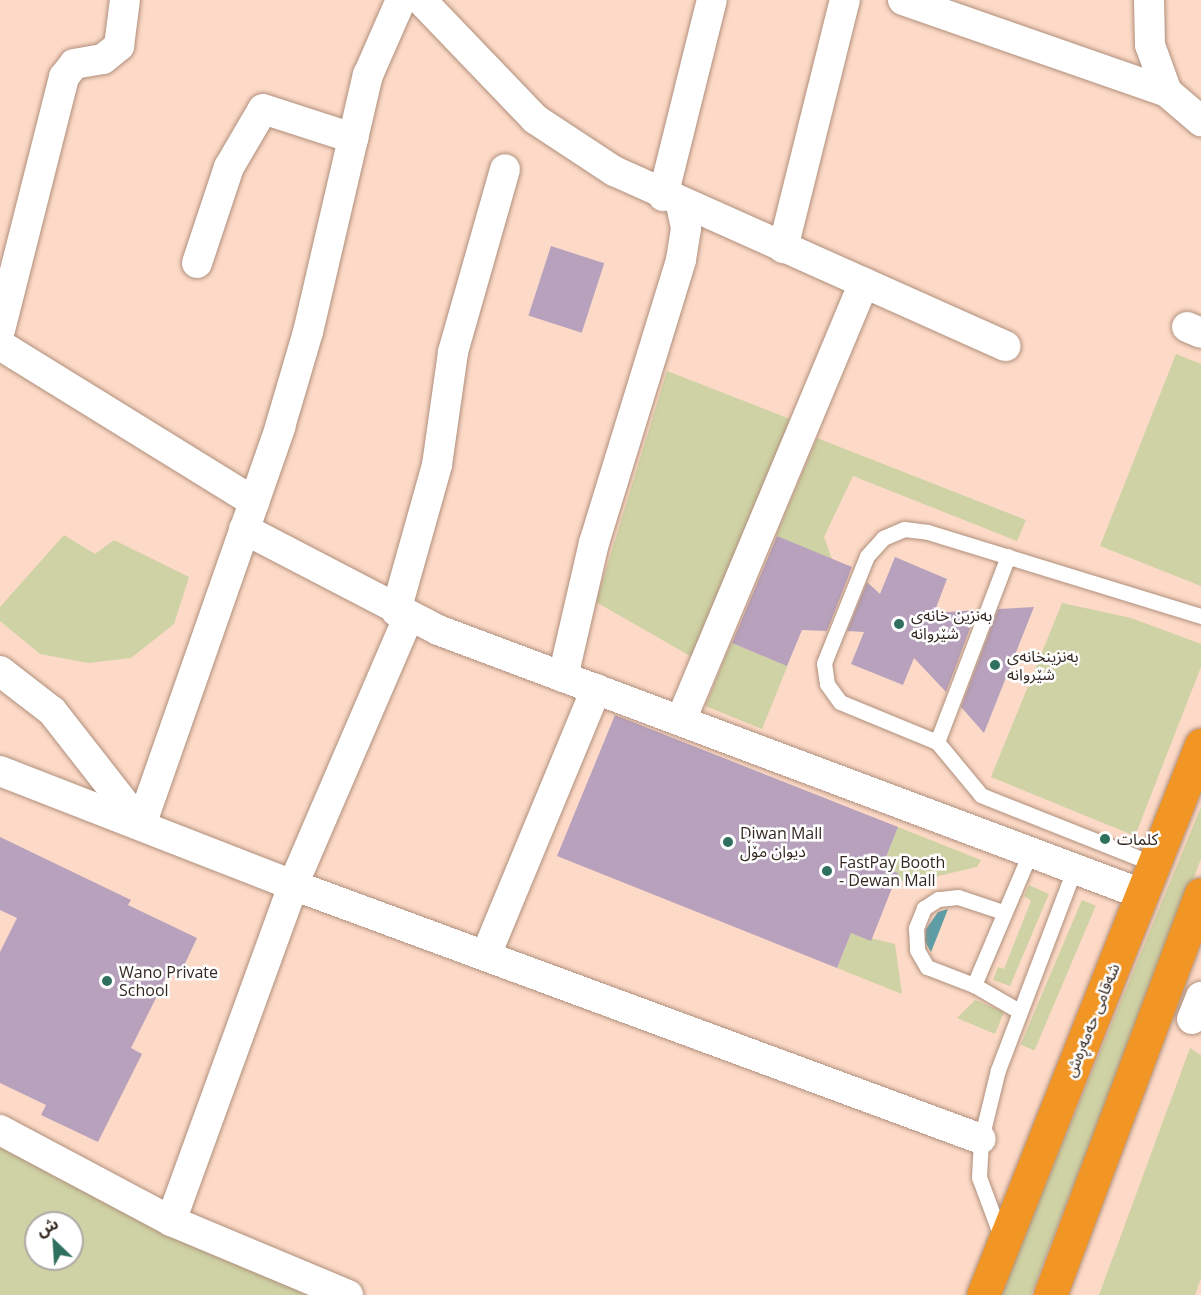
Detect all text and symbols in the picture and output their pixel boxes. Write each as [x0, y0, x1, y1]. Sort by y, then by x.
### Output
place label: بەنزین خانەی شێروانە [911, 605, 992, 643]
marker: بەنزین خانەی شێروانە [892, 617, 906, 631]
place label: بەنزینخانەی شێروانە [1007, 646, 1079, 684]
marker: بەنزینخانەی شێروانە [988, 658, 1002, 672]
place label: Diwan Mall دیوان مۆڵ [740, 823, 822, 861]
place label: كلمات [1117, 829, 1158, 849]
marker: كلمات [1098, 832, 1112, 846]
marker: Diwan Mall دیوان مۆڵ [721, 835, 735, 849]
place label: FastPay Booth - Dewan Mall [839, 852, 945, 890]
marker: FastPay Booth - Dewan Mall [820, 864, 834, 878]
street label: شەقامی حەمەڕەش [1060, 960, 1124, 1080]
place label: Wano Private School [119, 962, 218, 1000]
marker: Wano Private School [100, 974, 114, 988]
north arrow [24, 1211, 84, 1271]
text: ش [33, 1212, 62, 1241]

